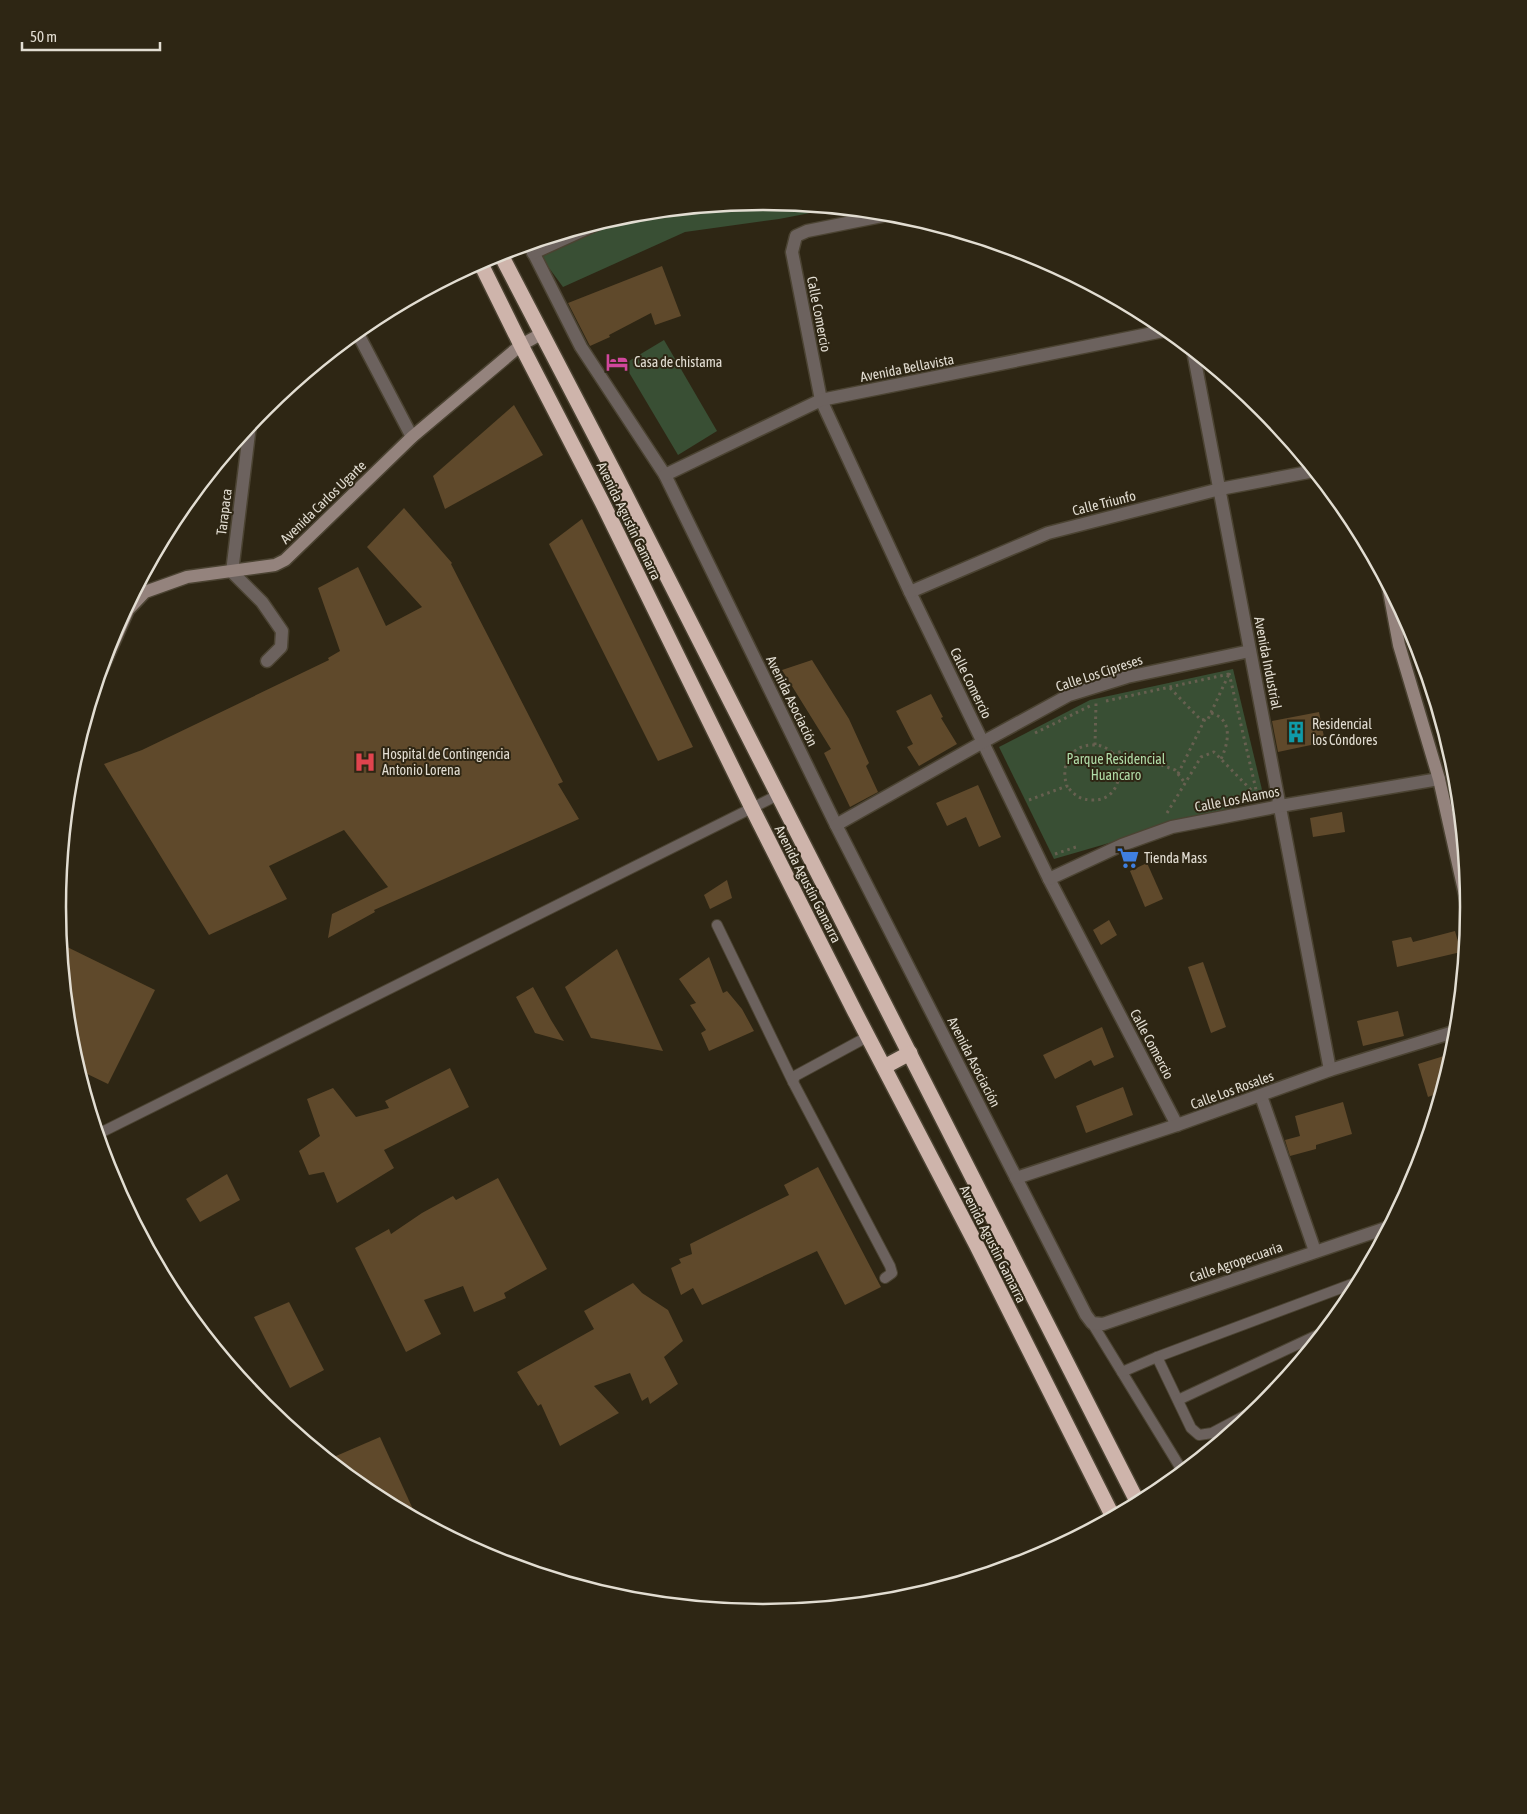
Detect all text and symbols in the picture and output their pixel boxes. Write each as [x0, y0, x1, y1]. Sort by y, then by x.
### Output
scale bar [22, 20, 160, 52]
text: 50 m [30, 28, 57, 45]
street label: Calle Comercio [804, 275, 834, 353]
hotel icon: Casa de chistama [604, 349, 630, 375]
street label: Avenida Bellavista [859, 351, 955, 385]
place label: Casa de chistama [634, 354, 722, 370]
street label: Avenida Carlos Ugarte [277, 457, 369, 547]
street label: Avenida Agustín Gamarra [593, 459, 665, 583]
street label: Calle Triunfo [1071, 487, 1137, 519]
street label: Tarapaca [213, 488, 235, 536]
street label: Avenida Industrial [1251, 615, 1285, 711]
street label: Calle Comercio [947, 645, 995, 721]
street label: Calle Los Cipreses [1054, 651, 1144, 695]
street label: Avenida Asociación [763, 653, 821, 749]
place label: Residencial los Cóndores [1312, 716, 1377, 748]
building icon: Residencial los Cóndores [1283, 719, 1309, 745]
place label: Hospital de Contingencia Antonio Lorena [382, 746, 510, 778]
hospital icon: Hospital de Contingencia Antonio Lorena [352, 749, 378, 775]
park label: Parque Residencial Huancaro [1067, 751, 1166, 783]
street label: Calle Los Alamos [1193, 783, 1281, 815]
street label: Avenida Agustín Gamarra [771, 823, 845, 945]
supermarket icon: Tienda Mass [1115, 845, 1141, 871]
place label: Tienda Mass [1144, 850, 1207, 866]
street label: Calle Comercio [1127, 1006, 1177, 1082]
street label: Avenida Asociación [944, 1014, 1004, 1110]
street label: Calle Los Rosales [1188, 1068, 1276, 1112]
street label: Avenida Agustín Gamarra [956, 1183, 1030, 1305]
street label: Calle Agropecuaria [1187, 1239, 1285, 1285]

